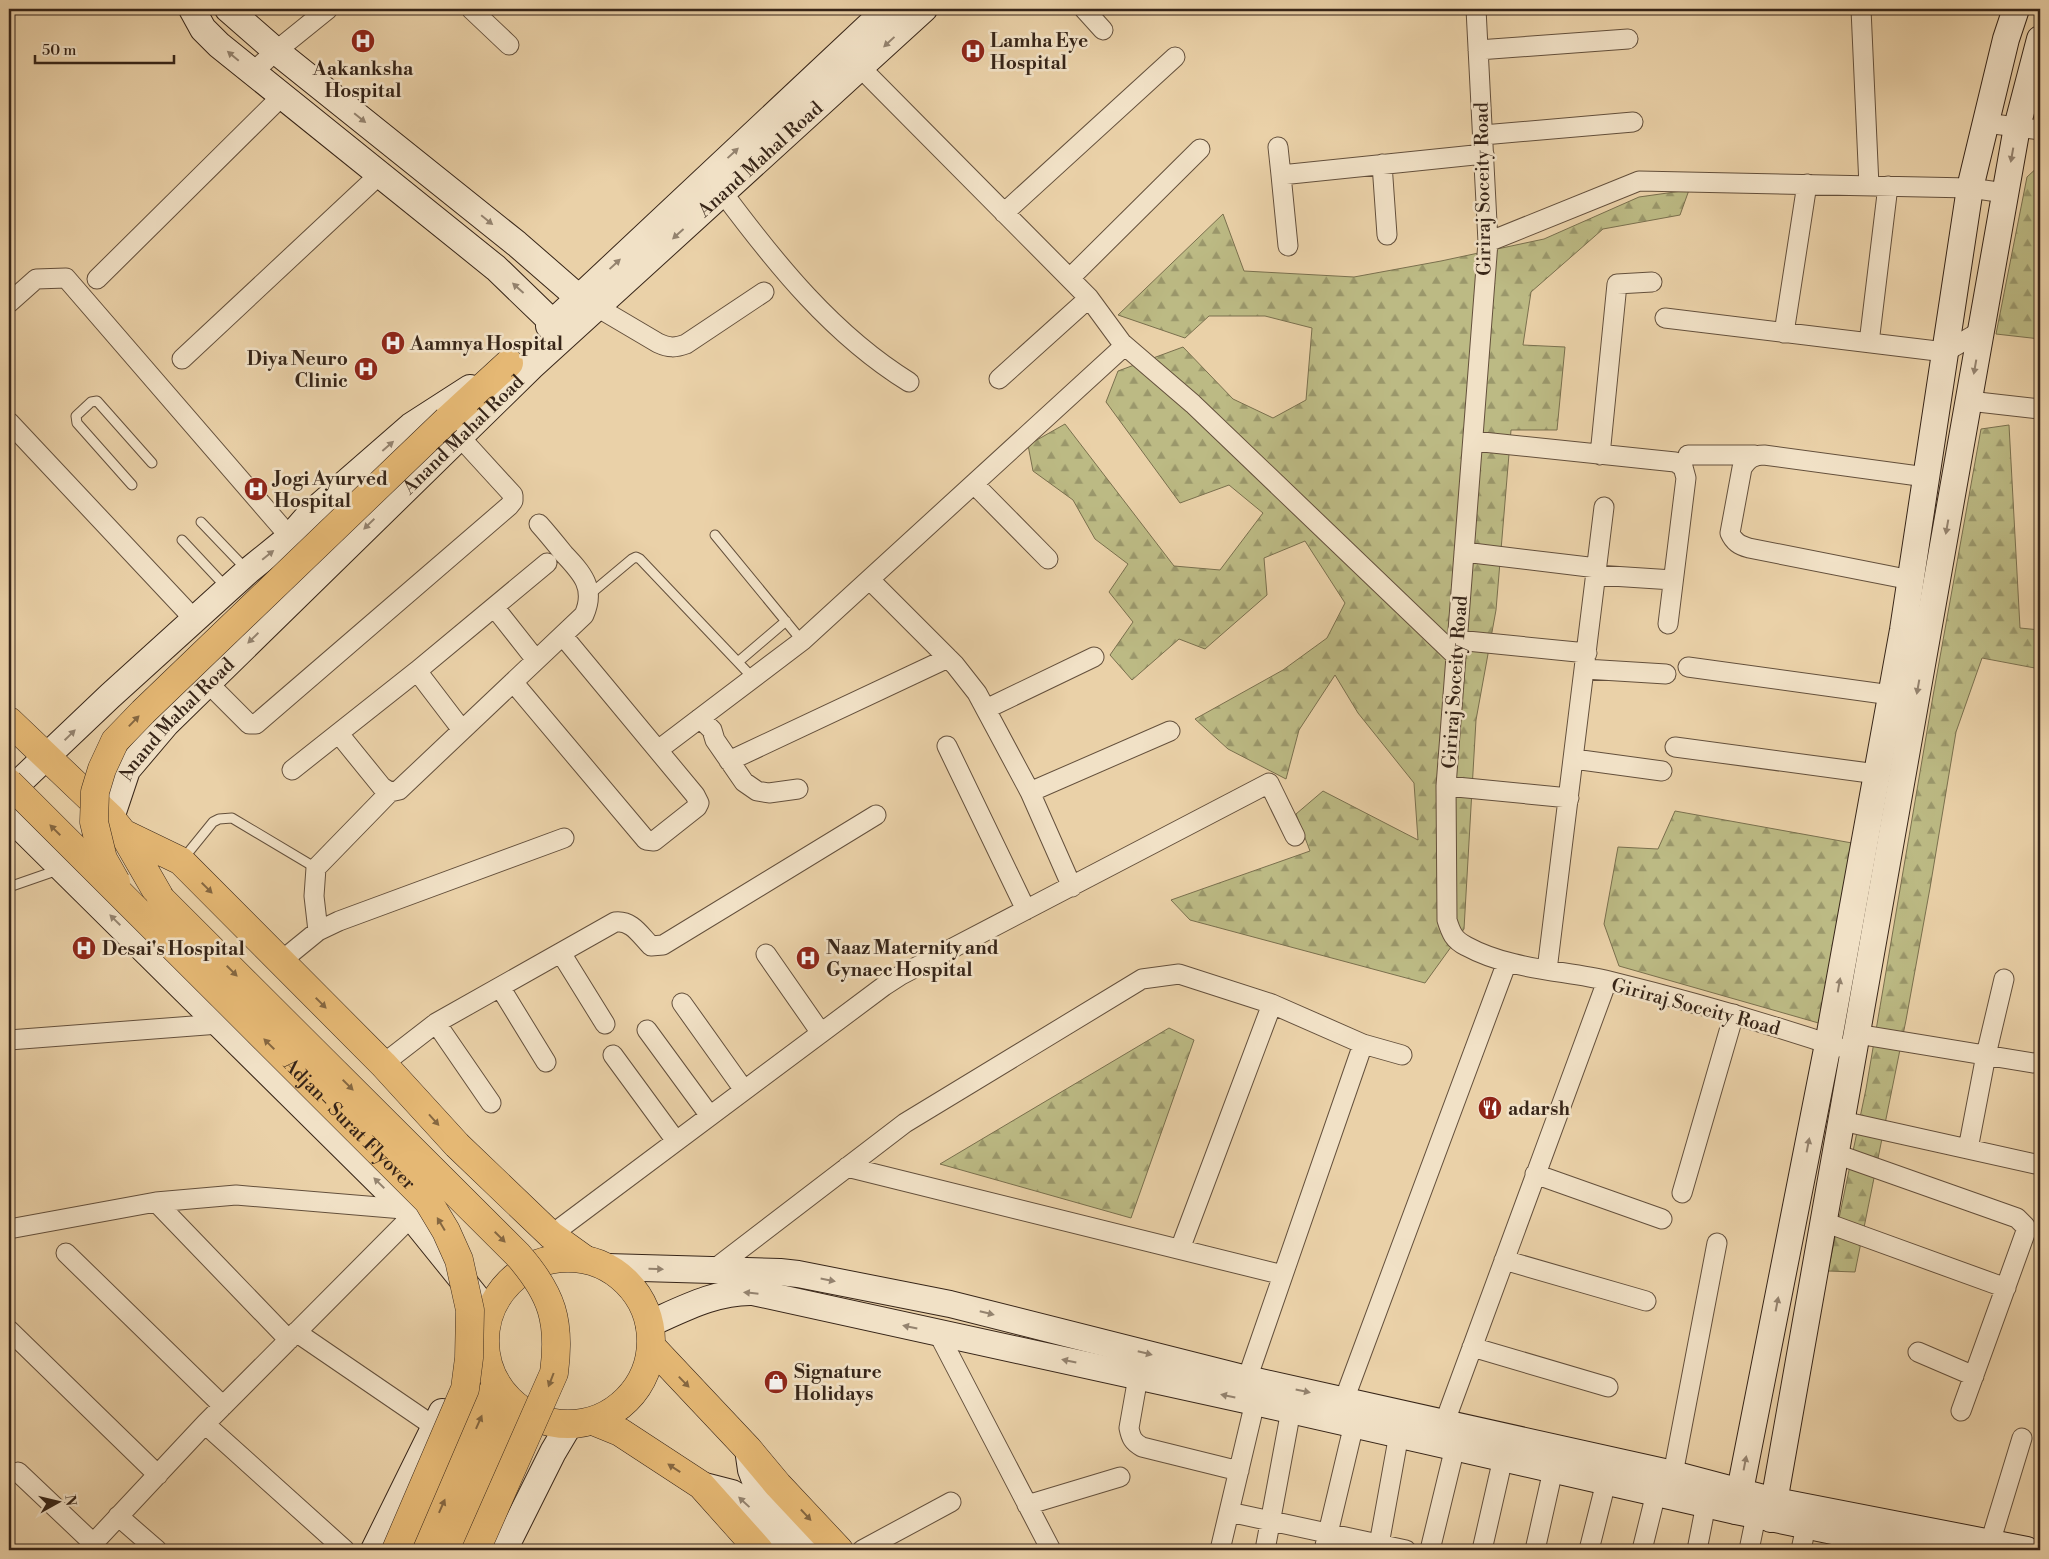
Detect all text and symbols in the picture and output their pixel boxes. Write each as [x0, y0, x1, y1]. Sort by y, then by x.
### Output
hospital icon: Aakanksha Hospital [350, 28, 376, 54]
place label: Lamha Eye Hospital [990, 29, 1088, 75]
scale bar [35, 32, 174, 64]
one-way arrow [883, 36, 895, 48]
hospital icon: Lamha Eye Hospital [960, 38, 986, 64]
text: 50 m [42, 41, 76, 60]
one-way arrow [226, 50, 239, 61]
place label: Aakanksha Hospital [312, 57, 414, 103]
street label: Anand Mahal Road [692, 96, 828, 223]
street label: Giriraj Soceity Road [1469, 102, 1497, 276]
one-way arrow [353, 113, 366, 124]
one-way arrow [727, 147, 739, 159]
one-way arrow [2008, 147, 2016, 163]
one-way arrow [480, 214, 493, 225]
one-way arrow [673, 228, 685, 240]
one-way arrow [608, 258, 620, 270]
one-way arrow [512, 283, 525, 294]
hospital icon: Aamnya Hospital [380, 330, 406, 356]
place label: Aamnya Hospital [409, 332, 563, 356]
place label: Diya Neuro Clinic [247, 347, 348, 393]
hospital icon: Diya Neuro Clinic [353, 356, 379, 382]
one-way arrow [1970, 359, 1978, 375]
street label: Anand Mahal Road [397, 370, 529, 500]
one-way arrow [382, 441, 394, 452]
place label: Jogi Ayurved Hospital [271, 467, 388, 513]
hospital icon: Jogi Ayurved Hospital [243, 476, 269, 502]
one-way arrow [364, 518, 376, 530]
one-way arrow [1942, 519, 1950, 535]
one-way arrow [261, 550, 274, 561]
street label: Giriraj Soceity Road [1437, 594, 1473, 770]
one-way arrow [248, 632, 260, 644]
street label: Anand Mahal Road [113, 653, 240, 785]
one-way arrow [1914, 679, 1922, 695]
one-way arrow [128, 715, 140, 727]
one-way arrow [64, 729, 76, 741]
one-way arrow [49, 824, 61, 836]
one-way arrow [201, 882, 213, 894]
one-way arrow [109, 914, 121, 926]
hospital icon: Desai's Hospital [71, 935, 97, 961]
place label: Naaz Maternity and Gynaec Hospital [826, 936, 999, 982]
place label: Desai's Hospital [102, 937, 245, 961]
hospital icon: Naaz Maternity and Gynaec Hospital [795, 945, 821, 971]
one-way arrow [226, 965, 238, 977]
street label: Giriraj Soceity Road [1609, 973, 1783, 1041]
one-way arrow [1835, 977, 1843, 993]
one-way arrow [315, 997, 327, 1009]
one-way arrow [263, 1038, 275, 1050]
street label: Adjan- Surat Flyover [278, 1053, 421, 1195]
one-way arrow [341, 1079, 353, 1091]
restaurant icon: adarsh [1477, 1095, 1503, 1121]
place label: adarsh [1508, 1097, 1570, 1121]
one-way arrow [428, 1114, 440, 1126]
one-way arrow [1805, 1136, 1813, 1152]
one-way arrow [373, 1177, 385, 1189]
one-way arrow [437, 1217, 446, 1230]
one-way arrow [494, 1231, 506, 1243]
one-way arrow [648, 1265, 664, 1273]
one-way arrow [821, 1276, 836, 1284]
one-way arrow [743, 1289, 759, 1297]
one-way arrow [1773, 1296, 1781, 1312]
one-way arrow [980, 1310, 995, 1318]
one-way arrow [902, 1322, 918, 1330]
one-way arrow [1137, 1349, 1152, 1357]
one-way arrow [1061, 1357, 1077, 1365]
place label: Signature Holidays [794, 1360, 882, 1406]
shop icon: Signature Holidays [763, 1369, 789, 1395]
one-way arrow [547, 1373, 555, 1388]
one-way arrow [678, 1375, 690, 1387]
one-way arrow [1295, 1387, 1310, 1395]
one-way arrow [1220, 1392, 1235, 1400]
one-way arrow [475, 1415, 483, 1429]
one-way arrow [1742, 1455, 1750, 1471]
one-way arrow [668, 1463, 681, 1473]
north arrow [32, 1476, 82, 1526]
text: N [60, 1494, 80, 1507]
one-way arrow [738, 1496, 750, 1508]
one-way arrow [439, 1499, 447, 1513]
one-way arrow [800, 1508, 812, 1520]

